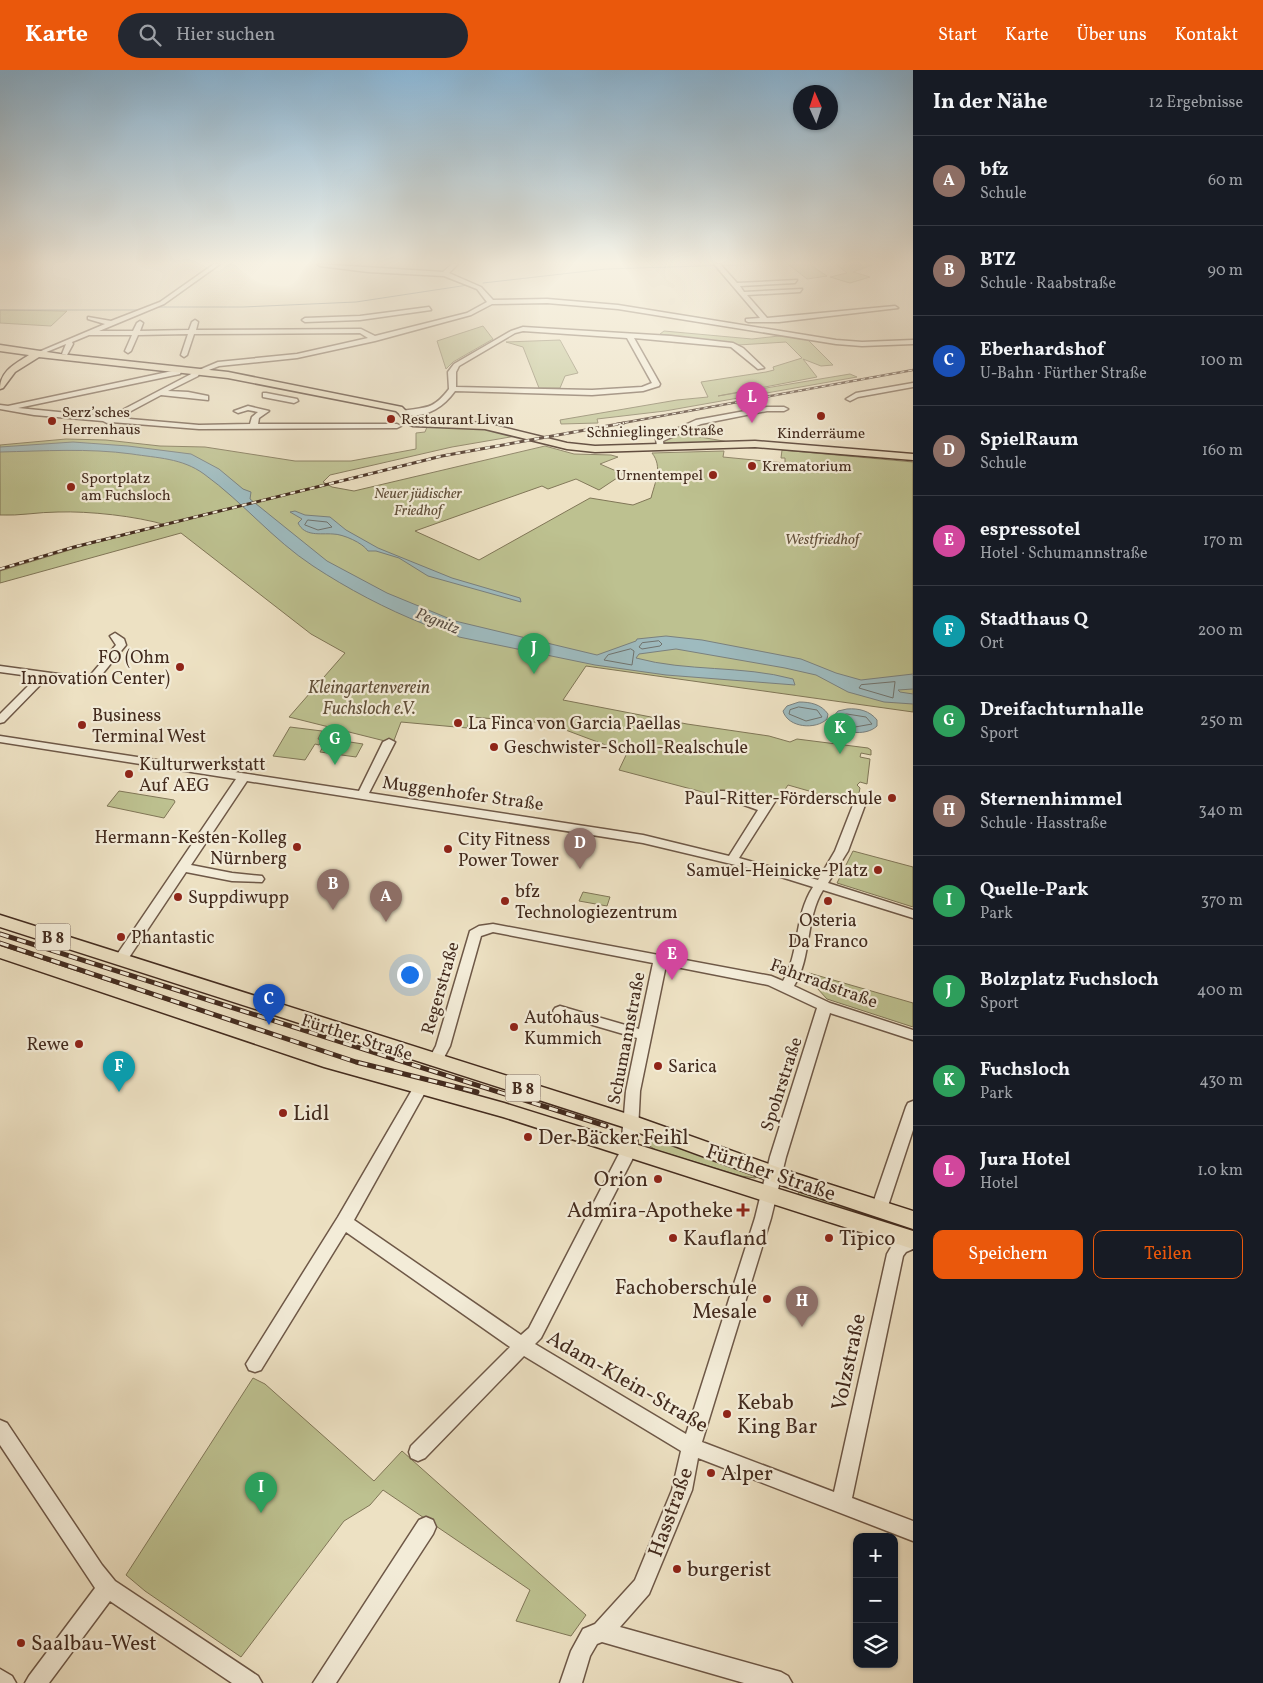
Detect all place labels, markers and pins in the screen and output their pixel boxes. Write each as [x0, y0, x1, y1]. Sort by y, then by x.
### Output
pin: L [736, 382, 768, 423]
place label: Serz’sches Herrenhaus [62, 403, 140, 441]
place label: Restaurant Livan [401, 410, 514, 431]
marker: Kinderräume [815, 410, 827, 422]
marker: Restaurant Livan [385, 413, 397, 425]
marker: Serz’sches Herrenhaus [46, 415, 58, 427]
place label: Kinderräume [777, 424, 865, 445]
place label: Krematorium [762, 457, 852, 478]
marker: Krematorium [746, 460, 758, 472]
place label: Urnentempel [616, 466, 703, 487]
place label: Sportplatz am Fuchsloch [81, 469, 171, 507]
marker: Urnentempel [707, 469, 719, 481]
marker: Sportplatz am Fuchsloch [65, 481, 77, 493]
pin: J [518, 633, 550, 674]
place label: FO (Ohm Innovation Center) [20, 646, 170, 692]
marker: FO (Ohm Innovation Center) [174, 661, 186, 673]
place label: Business Terminal West [92, 704, 206, 750]
place label: La Finca von Garcia Paellas [468, 712, 681, 737]
pin: K [824, 713, 856, 754]
marker: La Finca von Garcia Paellas [452, 717, 464, 729]
marker: Business Terminal West [76, 719, 88, 731]
pin: G [319, 724, 351, 765]
place label: Geschwister-Scholl-Realschule [504, 736, 748, 761]
marker: Geschwister-Scholl-Realschule [488, 741, 500, 753]
place label: Kulturwerkstatt Auf AEG [139, 753, 266, 799]
marker: Kulturwerkstatt Auf AEG [123, 768, 135, 780]
place label: Paul-Ritter-Förderschule [684, 787, 882, 812]
marker: Paul-Ritter-Förderschule [886, 792, 898, 804]
place label: Hermann-Kesten-Kolleg Nürnberg [94, 826, 287, 872]
place label: City Fitness Power Tower [458, 828, 559, 874]
pin: D [564, 828, 596, 869]
marker: Hermann-Kesten-Kolleg Nürnberg [291, 841, 303, 853]
marker: City Fitness Power Tower [442, 843, 454, 855]
place label: Samuel-Heinicke-Platz [686, 859, 868, 884]
marker: Samuel-Heinicke-Platz [872, 864, 884, 876]
pin: B [317, 869, 349, 910]
place label: bfz Technologiezentrum [515, 880, 678, 926]
pin: A [370, 881, 402, 922]
place label: Suppdiwupp [188, 886, 289, 911]
marker: Suppdiwupp [172, 891, 184, 903]
marker: bfz Technologiezentrum [499, 895, 511, 907]
marker: Osteria Da Franco [822, 895, 834, 907]
place label: Osteria Da Franco [788, 909, 868, 955]
place label: Phantastic [131, 926, 215, 951]
marker: Phantastic [115, 931, 127, 943]
pin: E [656, 939, 688, 980]
pin: C [253, 984, 285, 1025]
place label: Autohaus Kummich [524, 1006, 602, 1052]
marker: Autohaus Kummich [508, 1021, 520, 1033]
place label: Rewe [26, 1033, 69, 1058]
marker: Rewe [73, 1038, 85, 1050]
pin: F [103, 1051, 135, 1092]
place label: Sarica [668, 1055, 717, 1080]
marker: Sarica [652, 1060, 664, 1072]
place label: Lidl [293, 1100, 329, 1129]
marker: Lidl [277, 1107, 289, 1119]
place label: Der Bäcker Feihl [538, 1124, 689, 1153]
marker: Der Bäcker Feihl [522, 1131, 534, 1143]
place label: Orion [594, 1166, 648, 1195]
marker: Orion [652, 1173, 664, 1185]
place label: Admira-Apotheke [567, 1197, 733, 1226]
marker: Admira-Apotheke [737, 1204, 749, 1216]
place label: Kaufland [683, 1225, 767, 1254]
place label: Tipico [839, 1225, 895, 1254]
marker: Kaufland [667, 1232, 679, 1244]
marker: Tipico [823, 1232, 835, 1244]
place label: Fachoberschule Mesale [615, 1274, 757, 1327]
pin: H [786, 1286, 818, 1327]
marker: Fachoberschule Mesale [761, 1293, 773, 1305]
place label: Kebab King Bar [737, 1389, 818, 1442]
marker: Kebab King Bar [721, 1408, 733, 1420]
place label: Alper [721, 1460, 773, 1489]
marker: Alper [705, 1467, 717, 1479]
pin: I [245, 1472, 277, 1513]
place label: burgerist [687, 1556, 771, 1585]
marker: burgerist [671, 1563, 683, 1575]
place label: Saalbau-West [31, 1630, 157, 1659]
marker: Saalbau-West [15, 1637, 27, 1649]

